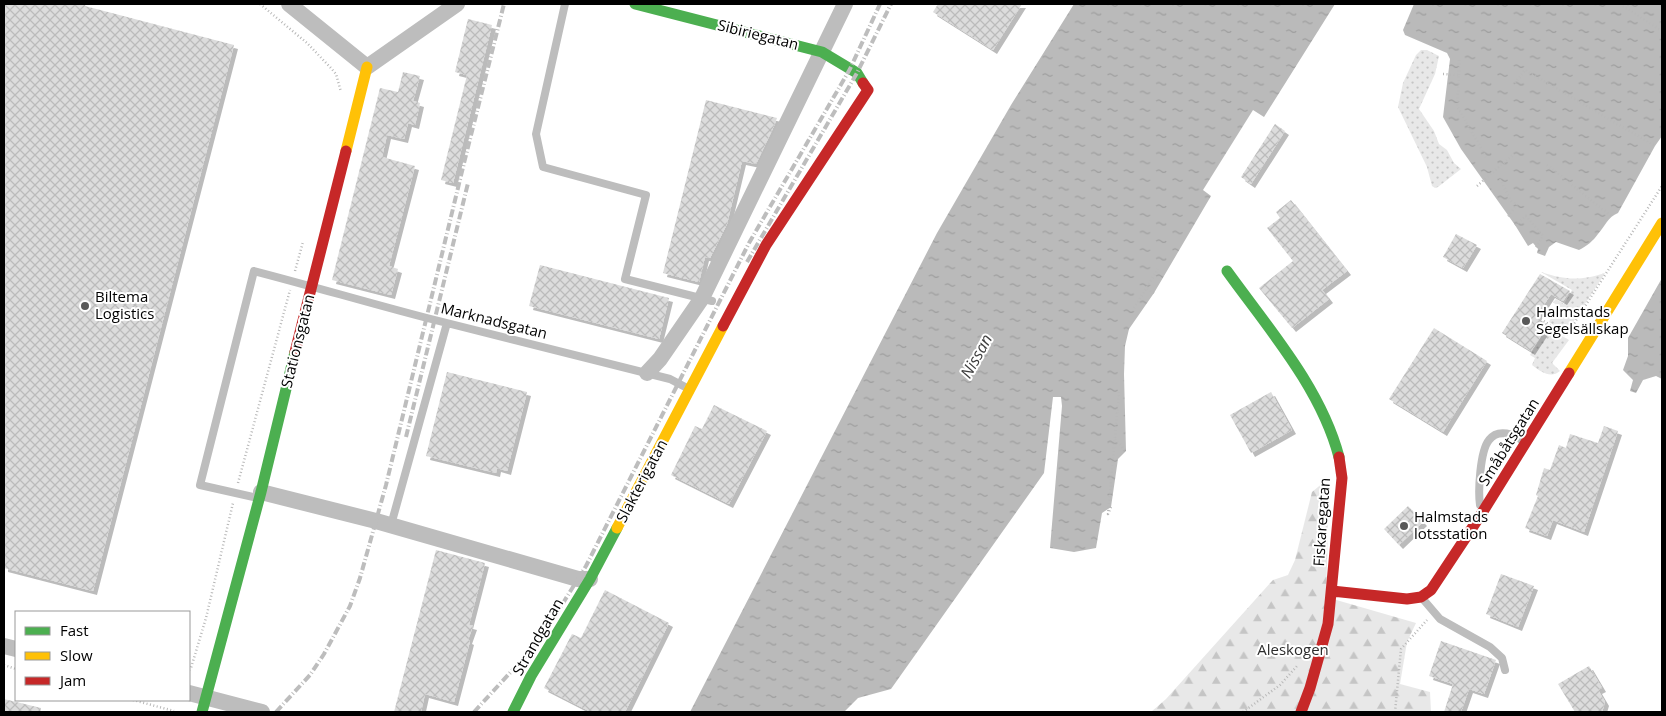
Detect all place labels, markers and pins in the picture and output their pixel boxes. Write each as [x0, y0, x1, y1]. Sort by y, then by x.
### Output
place label: Biltema Logistics [95, 286, 154, 323]
marker: Biltema Logistics [79, 300, 91, 312]
place label: Halmstads Segelsällskap [1536, 301, 1629, 338]
marker: Halmstads Segelsällskap [1520, 315, 1532, 327]
place label: Halmstads lotsstation [1414, 506, 1488, 543]
marker: Halmstads lotsstation [1398, 520, 1410, 532]

